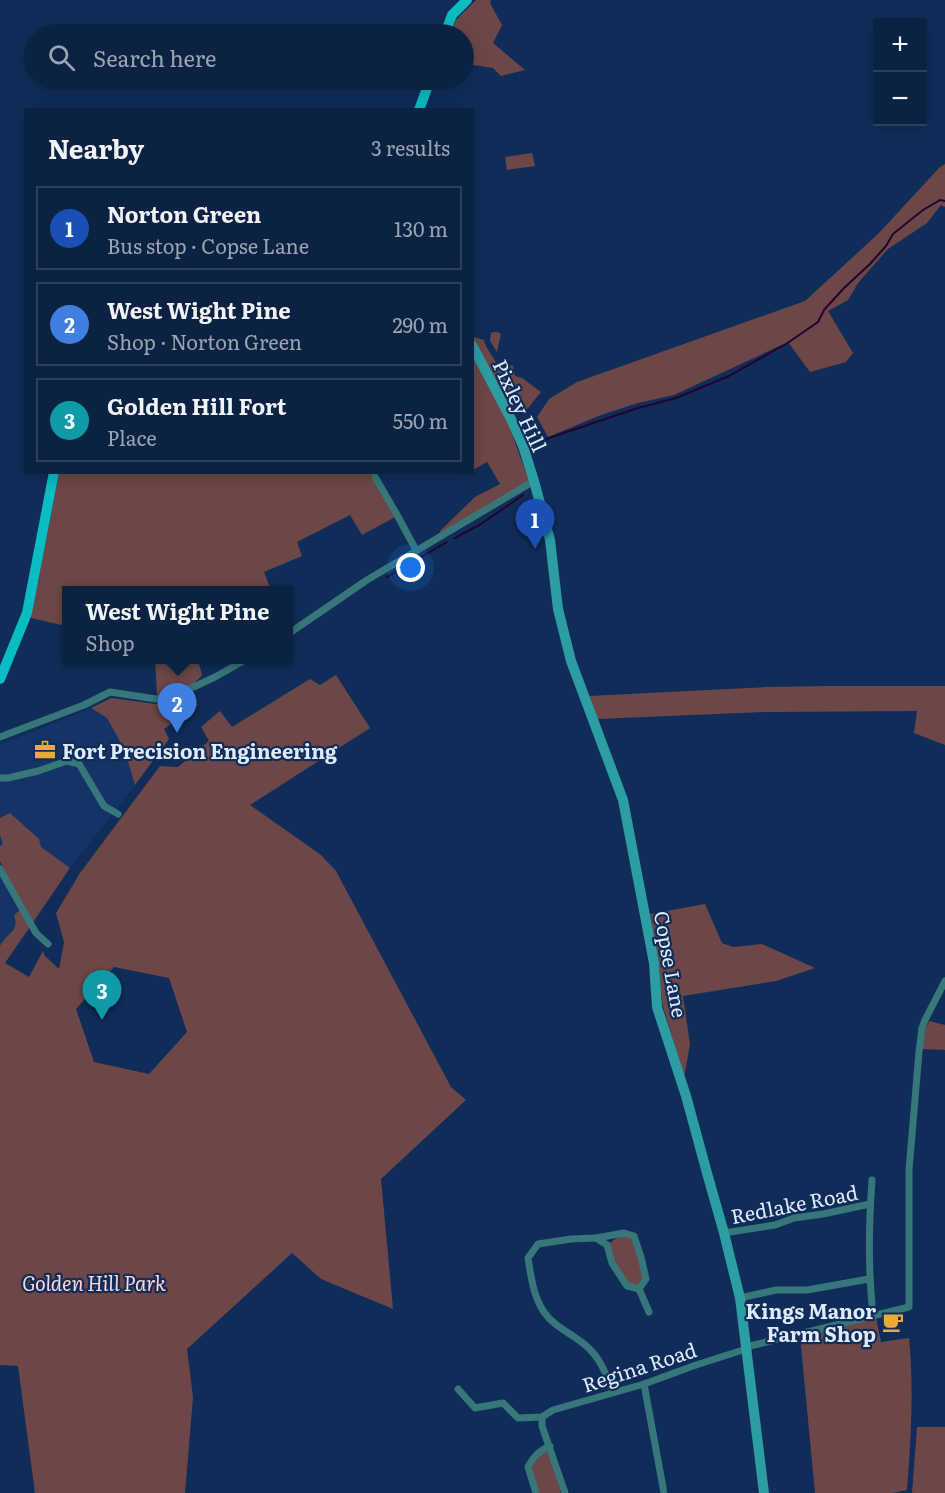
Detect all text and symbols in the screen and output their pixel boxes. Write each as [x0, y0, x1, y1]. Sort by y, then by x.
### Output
map controls [873, 18, 927, 126]
button: + [873, 18, 927, 72]
search box [24, 24, 474, 90]
icon: search [45, 41, 78, 74]
text: Search here [93, 41, 216, 74]
button: − [873, 72, 927, 126]
text: Nearby [48, 128, 144, 167]
text: 3 results [371, 132, 450, 162]
text: Norton Green [107, 197, 261, 230]
text: 1 [65, 213, 74, 243]
text: 130 m [394, 213, 448, 243]
text: Bus stop · Copse Lane [107, 230, 309, 260]
text: West Wight Pine [107, 293, 291, 326]
text: 2 [64, 309, 75, 339]
text: 290 m [392, 309, 448, 339]
text: Shop · Norton Green [107, 326, 302, 356]
street label: Pixley Hill [486, 354, 556, 456]
text: Golden Hill Fort [107, 389, 287, 422]
text: 3 [64, 405, 75, 435]
text: 550 m [393, 405, 448, 435]
text: Place [107, 422, 157, 452]
pin: 1 [516, 500, 554, 549]
your location [396, 553, 425, 582]
popup [62, 586, 293, 664]
text: West Wight Pine [86, 594, 269, 627]
text: Shop [86, 627, 135, 657]
pin: 2 [158, 684, 196, 733]
place label: Fort Precision Engineering [62, 735, 338, 765]
office icon: Fort Precision Engineering [33, 738, 57, 762]
street label: Copse Lane [648, 908, 696, 1020]
pin: 3 [82, 970, 122, 1020]
street label: Redlake Road [728, 1176, 860, 1230]
park label: Golden Hill Park [22, 1267, 166, 1297]
place label: Kings Manor Farm Shop [746, 1295, 876, 1348]
cafe icon: Kings Manor Farm Shop [881, 1310, 905, 1334]
street label: Regina Road [578, 1333, 700, 1399]

